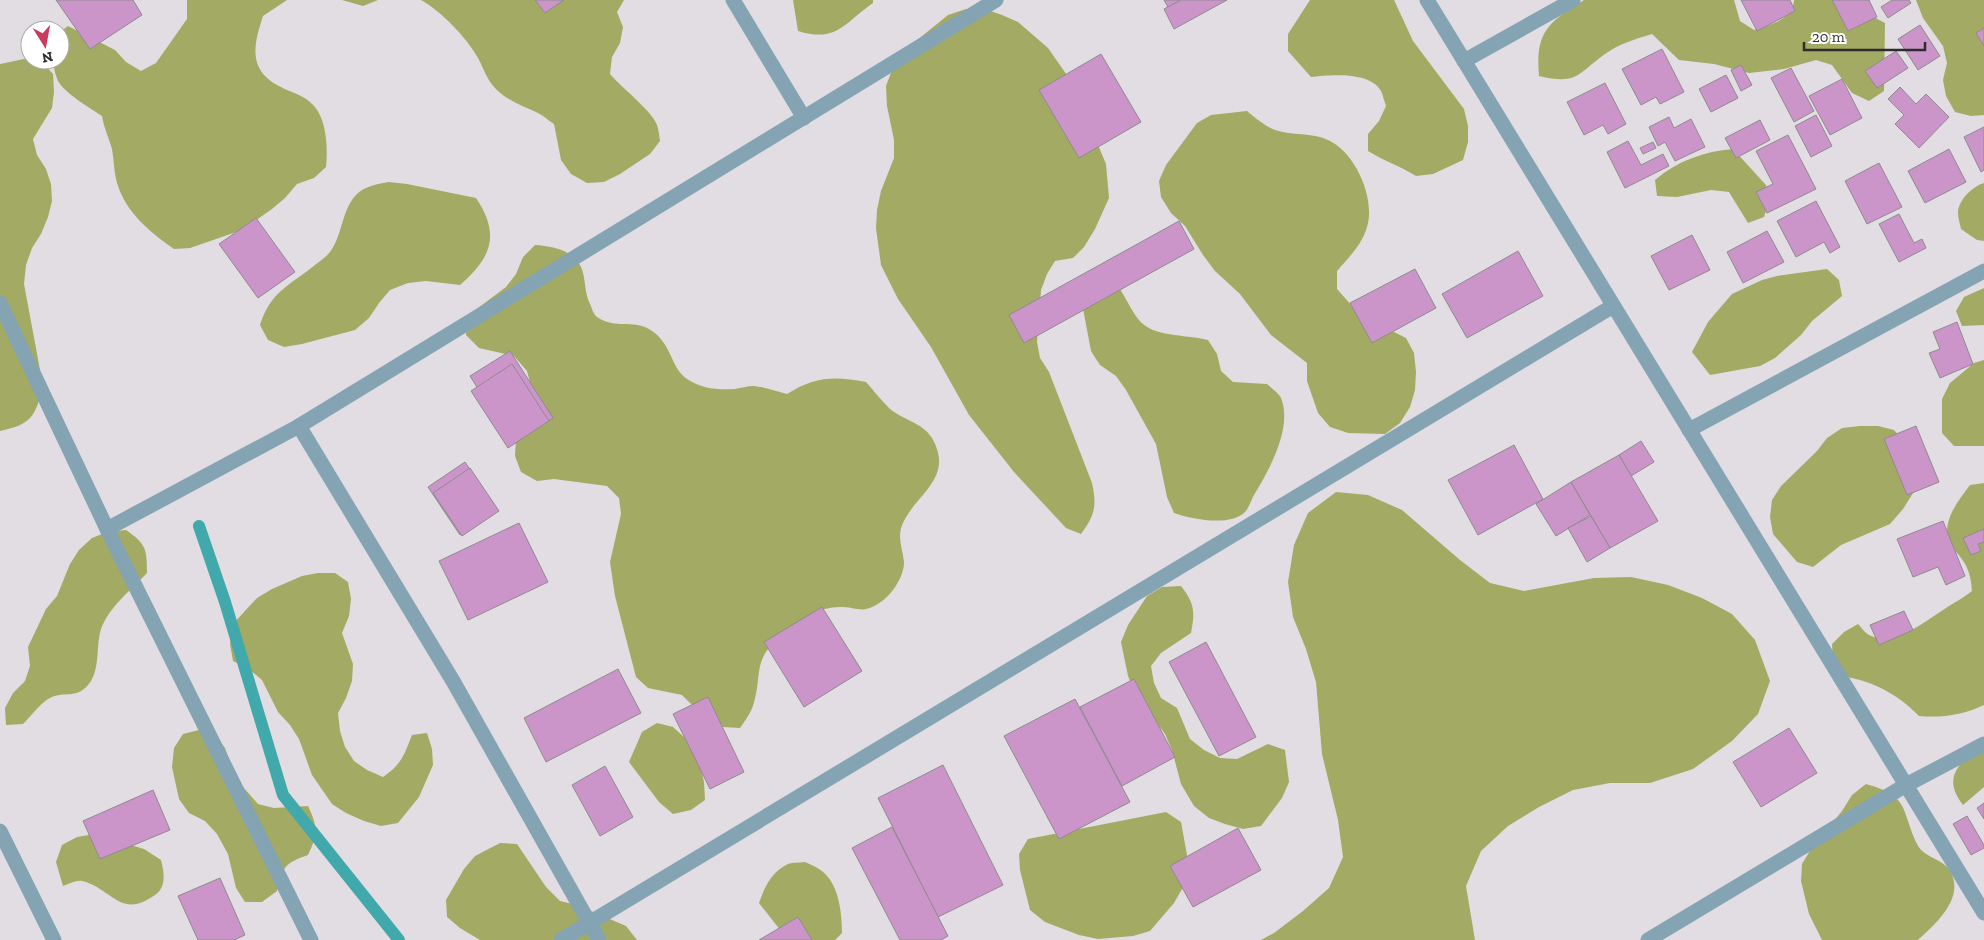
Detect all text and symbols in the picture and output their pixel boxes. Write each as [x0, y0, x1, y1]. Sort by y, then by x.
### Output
north arrow [20, 20, 70, 70]
scale bar [1804, 20, 1925, 52]
text: 20 m [1812, 28, 1845, 46]
text: N [40, 48, 54, 67]

